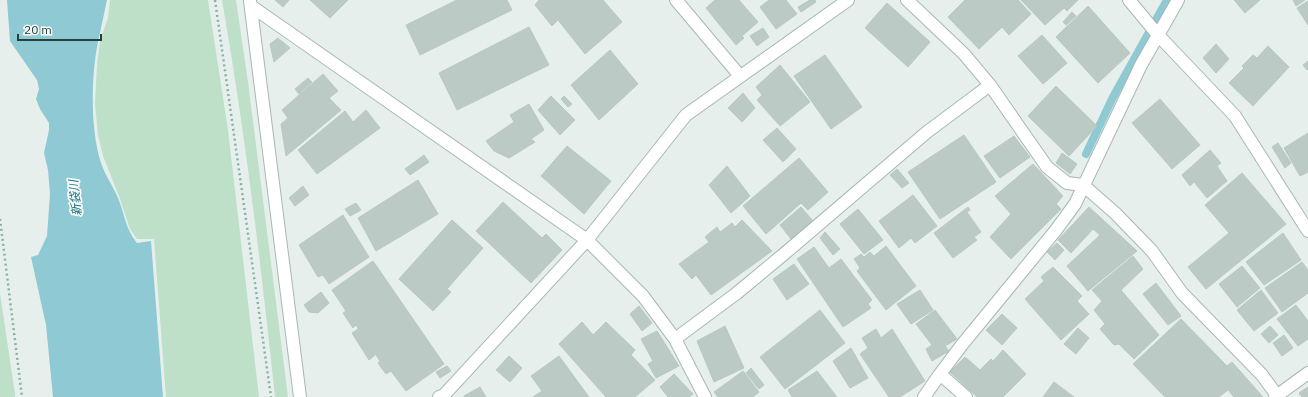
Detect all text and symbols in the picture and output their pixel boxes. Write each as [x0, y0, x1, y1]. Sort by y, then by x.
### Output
scale bar [18, 16, 101, 42]
text: 20 m [24, 22, 52, 37]
water label: 新袋川 [65, 177, 84, 217]

